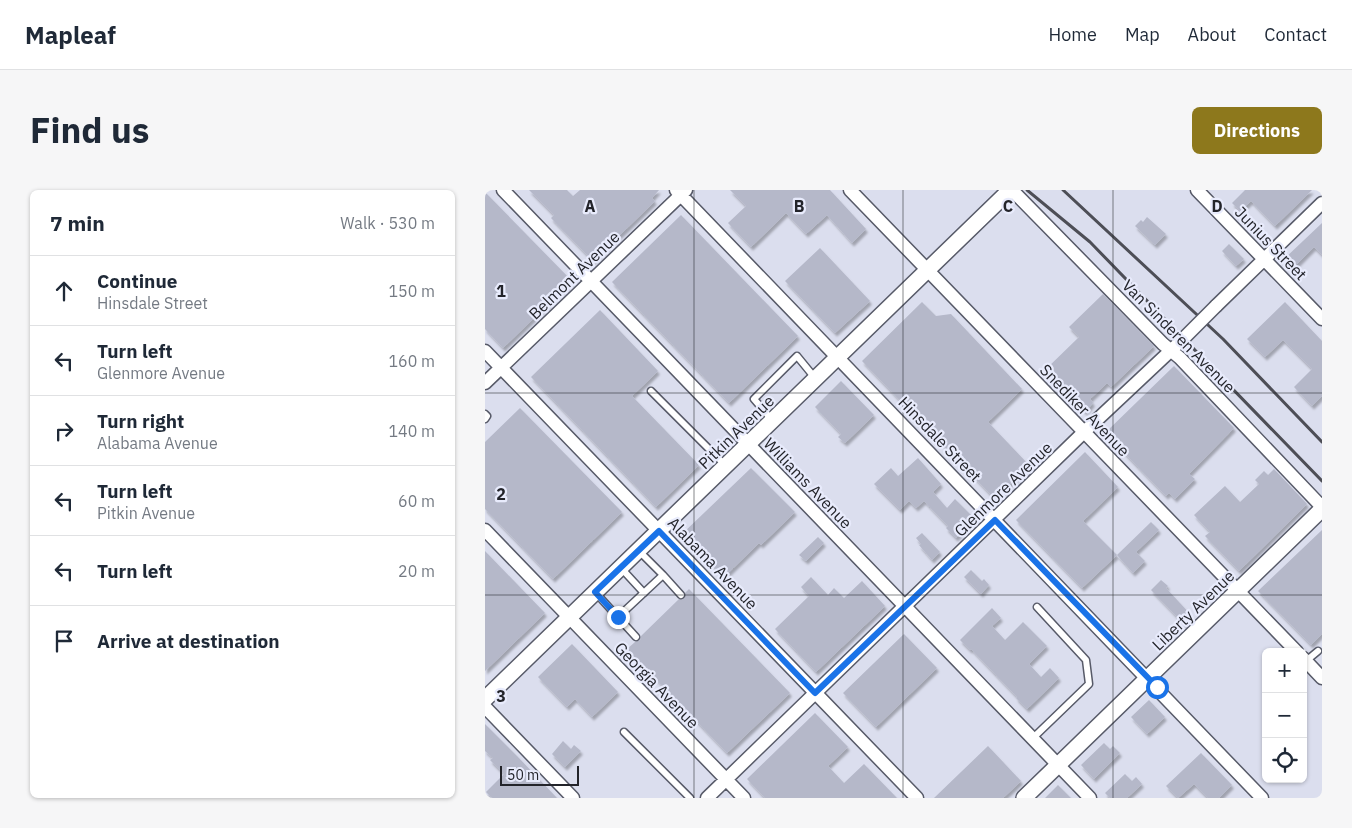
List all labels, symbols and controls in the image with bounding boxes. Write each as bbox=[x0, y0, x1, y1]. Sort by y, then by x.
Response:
text: Mapleaf bbox=[25, 19, 116, 51]
text: Home bbox=[1049, 23, 1097, 46]
text: Map bbox=[1125, 23, 1160, 46]
text: About bbox=[1188, 23, 1236, 46]
text: Contact bbox=[1264, 23, 1327, 46]
text: Find us bbox=[30, 107, 149, 153]
button: Directions bbox=[1192, 107, 1322, 154]
text: A bbox=[585, 196, 596, 216]
text: B bbox=[794, 196, 805, 216]
text: C bbox=[1003, 196, 1013, 216]
text: D bbox=[1211, 196, 1223, 216]
street label: Junius Street bbox=[1231, 202, 1311, 284]
text: 7 min bbox=[50, 209, 105, 237]
text: Walk · 530 m bbox=[340, 213, 435, 233]
street label: Belmont Avenue bbox=[524, 227, 624, 323]
text: Continue bbox=[97, 269, 177, 293]
street label: Van Sinderen Avenue bbox=[1118, 275, 1240, 397]
icon: ahead bbox=[50, 277, 78, 305]
text: 150 m bbox=[388, 281, 435, 301]
text: 1 bbox=[496, 281, 506, 301]
text: Hinsdale Street bbox=[97, 293, 208, 313]
text: Turn left bbox=[97, 339, 173, 363]
icon: left bbox=[50, 347, 78, 375]
text: 160 m bbox=[388, 351, 435, 371]
street label: Snediker Avenue bbox=[1036, 360, 1134, 460]
text: Glenmore Avenue bbox=[97, 363, 225, 383]
street label: Pitkin Avenue bbox=[694, 391, 778, 473]
street label: Hinsdale Street bbox=[894, 392, 986, 486]
text: Turn right bbox=[97, 409, 184, 433]
icon: right bbox=[50, 417, 78, 445]
text: 140 m bbox=[388, 421, 435, 441]
text: Alabama Avenue bbox=[97, 433, 218, 453]
street label: Williams Avenue bbox=[760, 433, 856, 533]
street label: Glenmore Avenue bbox=[950, 437, 1056, 541]
text: Turn left bbox=[97, 479, 173, 503]
text: 2 bbox=[496, 484, 506, 504]
icon: left bbox=[50, 487, 78, 515]
text: 60 m bbox=[398, 491, 435, 511]
text: Pitkin Avenue bbox=[97, 503, 195, 523]
street label: Alabama Avenue bbox=[664, 513, 762, 614]
icon: left bbox=[50, 557, 78, 585]
text: Turn left bbox=[97, 559, 173, 583]
text: 20 m bbox=[398, 561, 435, 581]
street label: Liberty Avenue bbox=[1148, 566, 1239, 654]
route end bbox=[607, 606, 630, 629]
icon: arrive bbox=[50, 627, 78, 655]
text: Arrive at destination bbox=[97, 629, 280, 653]
street label: Georgia Avenue bbox=[611, 638, 703, 733]
map controls bbox=[1262, 648, 1307, 783]
button: + bbox=[1262, 648, 1307, 693]
route start bbox=[1146, 676, 1169, 699]
text: 3 bbox=[496, 686, 506, 706]
button: − bbox=[1262, 693, 1307, 738]
button: locate bbox=[1262, 738, 1307, 783]
scale bar bbox=[500, 763, 579, 786]
text: 50 m bbox=[507, 766, 539, 784]

